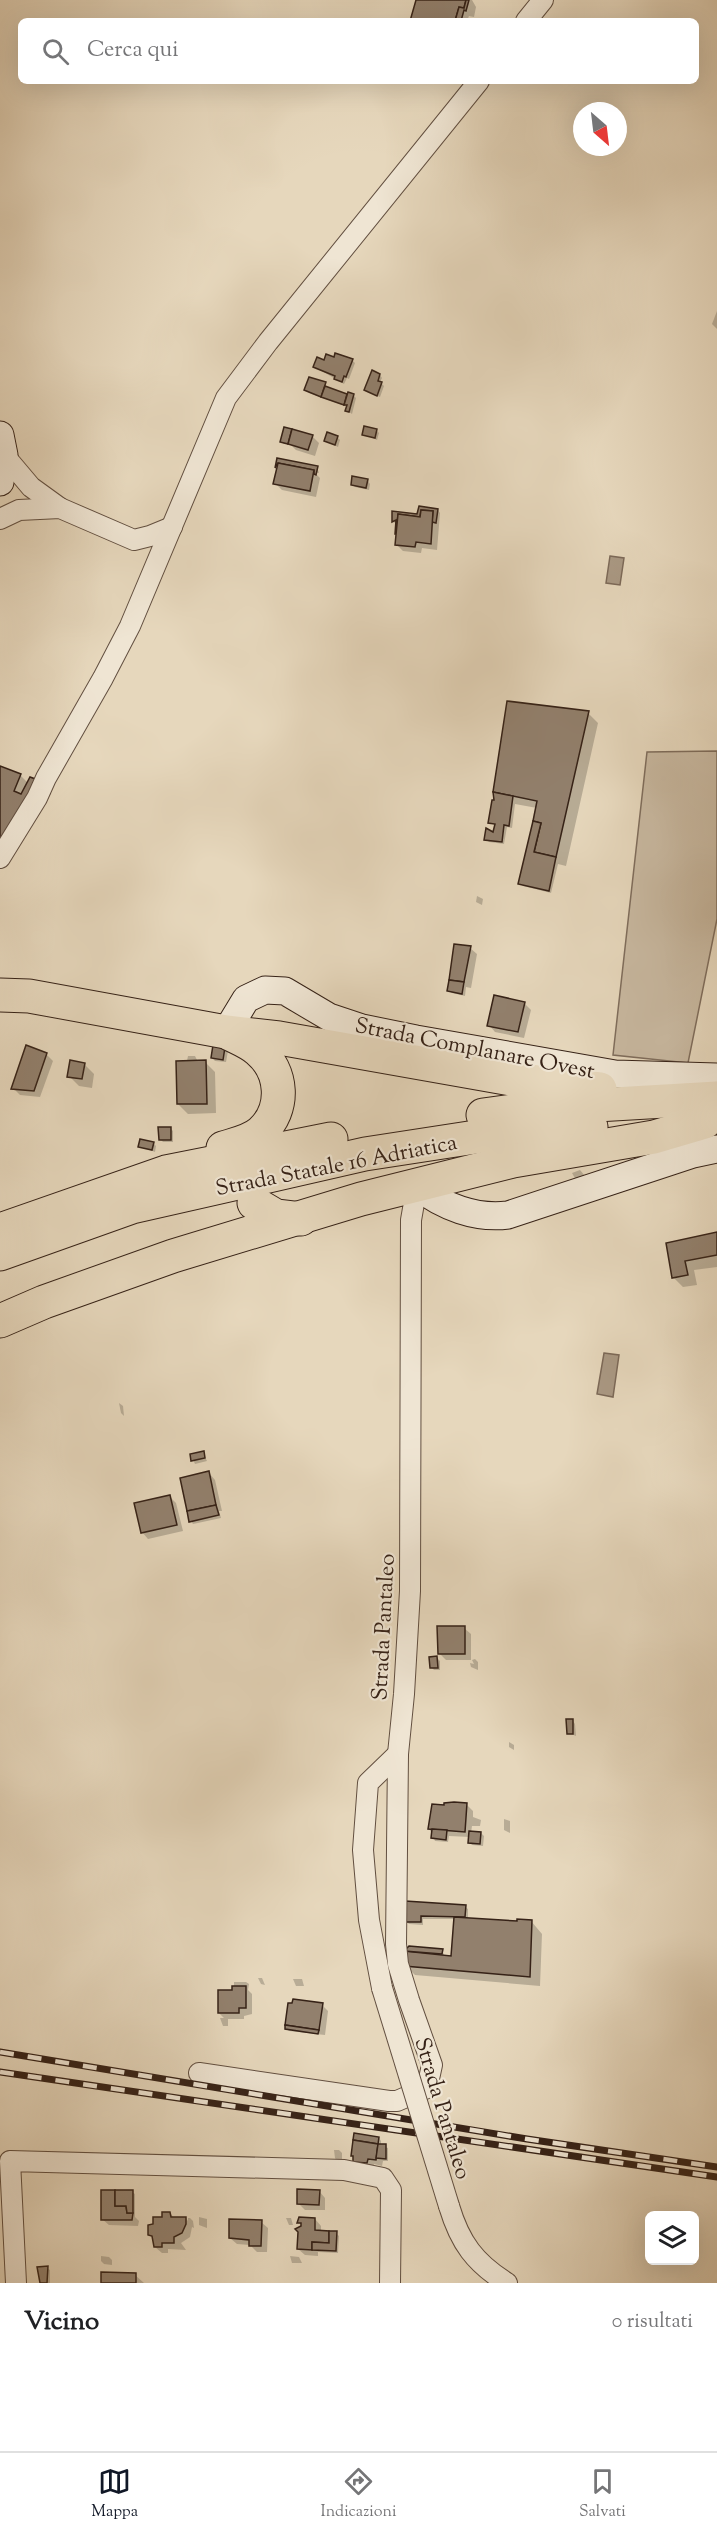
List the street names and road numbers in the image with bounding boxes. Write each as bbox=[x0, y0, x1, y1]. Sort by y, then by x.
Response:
street label: Strada Complanare Ovest bbox=[352, 1011, 597, 1089]
street label: Strada Statale 16 Adriatica bbox=[213, 1128, 460, 1206]
street label: Strada Pantaleo bbox=[365, 1553, 405, 1701]
street label: Strada Pantaleo bbox=[404, 2034, 478, 2184]

